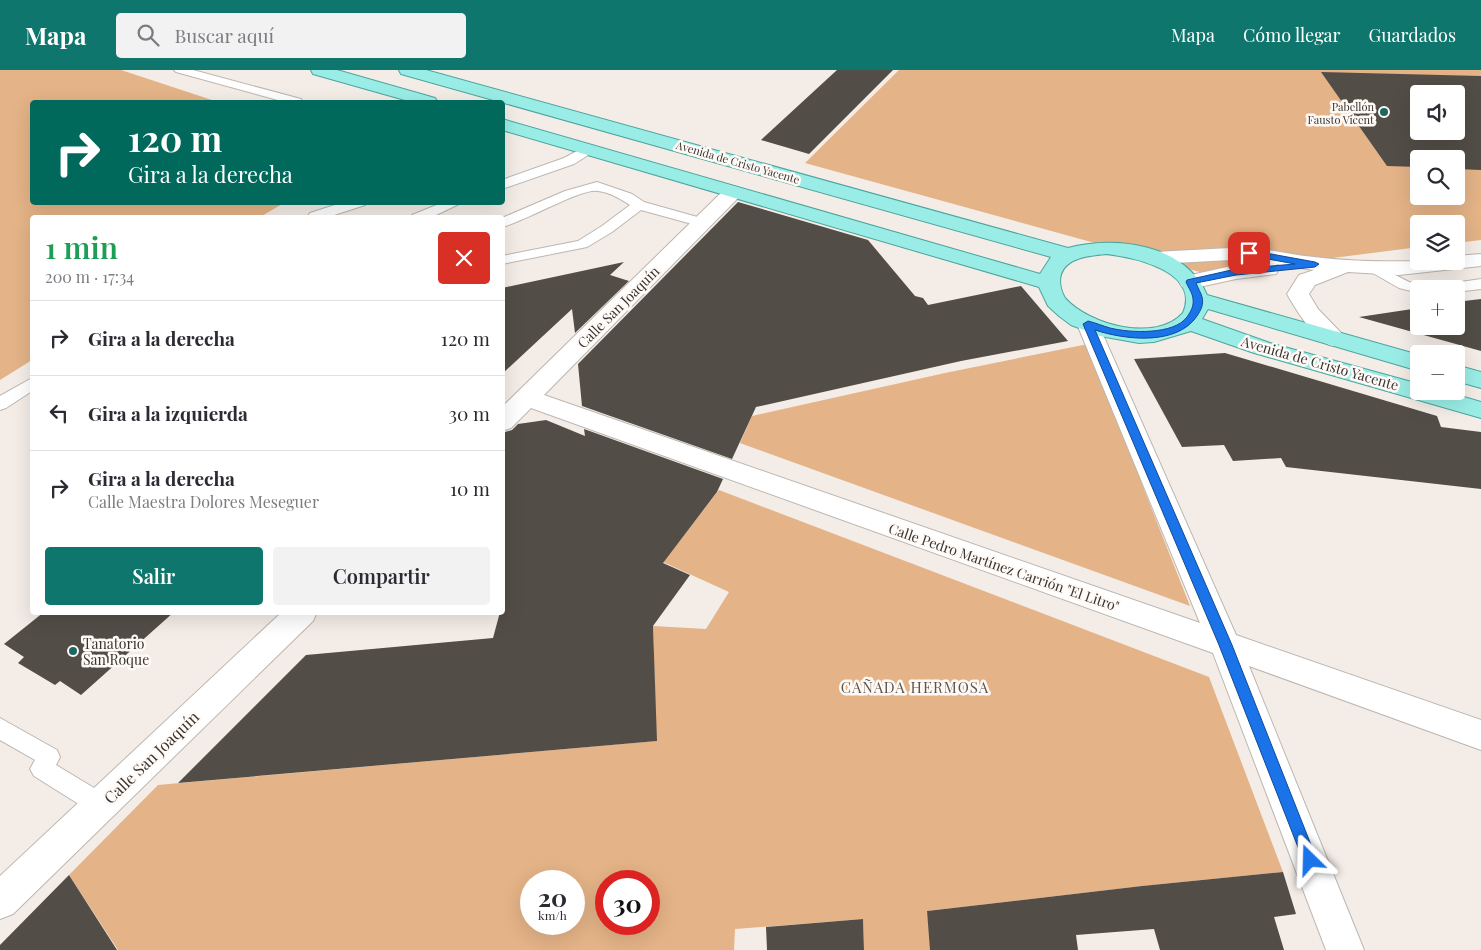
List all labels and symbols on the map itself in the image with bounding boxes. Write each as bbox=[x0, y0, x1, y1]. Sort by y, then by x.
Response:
place label: Pabellón Fausto Vicent bbox=[1308, 99, 1374, 127]
marker: Pabellón Fausto Vicent bbox=[1378, 106, 1390, 118]
street label: Avenida de Cristo Yacente bbox=[674, 137, 802, 187]
pin bbox=[1228, 232, 1270, 274]
street label: Calle San Joaquín bbox=[573, 261, 664, 352]
street label: Avenida de Cristo Yacente bbox=[1238, 331, 1401, 395]
street label: Calle Pedro Martínez Carrión "El Litro" bbox=[886, 518, 1122, 616]
place label: Tanatorio San Roque bbox=[83, 634, 149, 669]
marker: Tanatorio San Roque bbox=[67, 645, 79, 657]
district label: CAÑADA HERMOSA bbox=[841, 677, 989, 697]
street label: Calle San Joaquín bbox=[99, 706, 203, 808]
position arrow bbox=[1283, 833, 1335, 885]
speed limit sign: 30 bbox=[595, 870, 660, 935]

